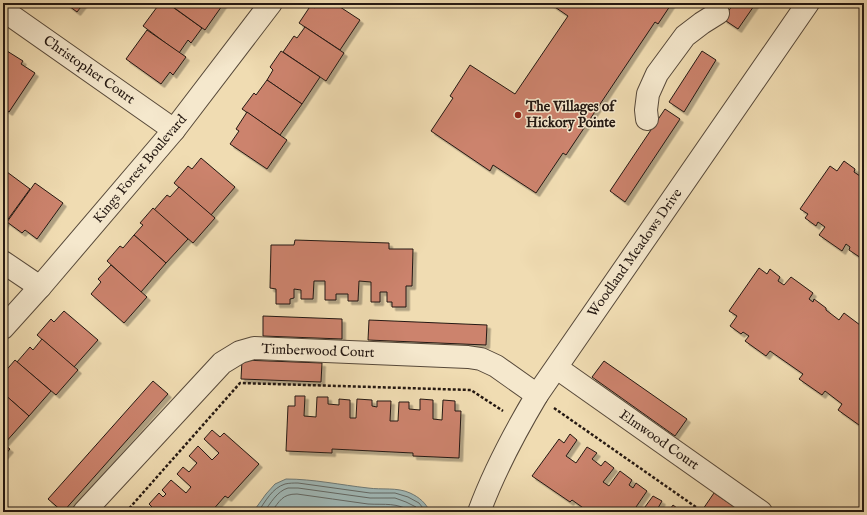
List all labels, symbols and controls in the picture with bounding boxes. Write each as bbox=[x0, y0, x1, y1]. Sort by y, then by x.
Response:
street label: Christopher Court bbox=[40, 32, 138, 108]
place label: The Villages of Hickory Pointe bbox=[525, 98, 617, 132]
marker: The Villages of Hickory Pointe bbox=[513, 110, 523, 120]
street label: Kings Forest Boulevard bbox=[89, 111, 191, 227]
street label: Woodland Meadows Drive bbox=[584, 185, 687, 321]
street label: Timberwood Court bbox=[261, 340, 375, 362]
street label: Elmwood Court bbox=[616, 406, 703, 474]

